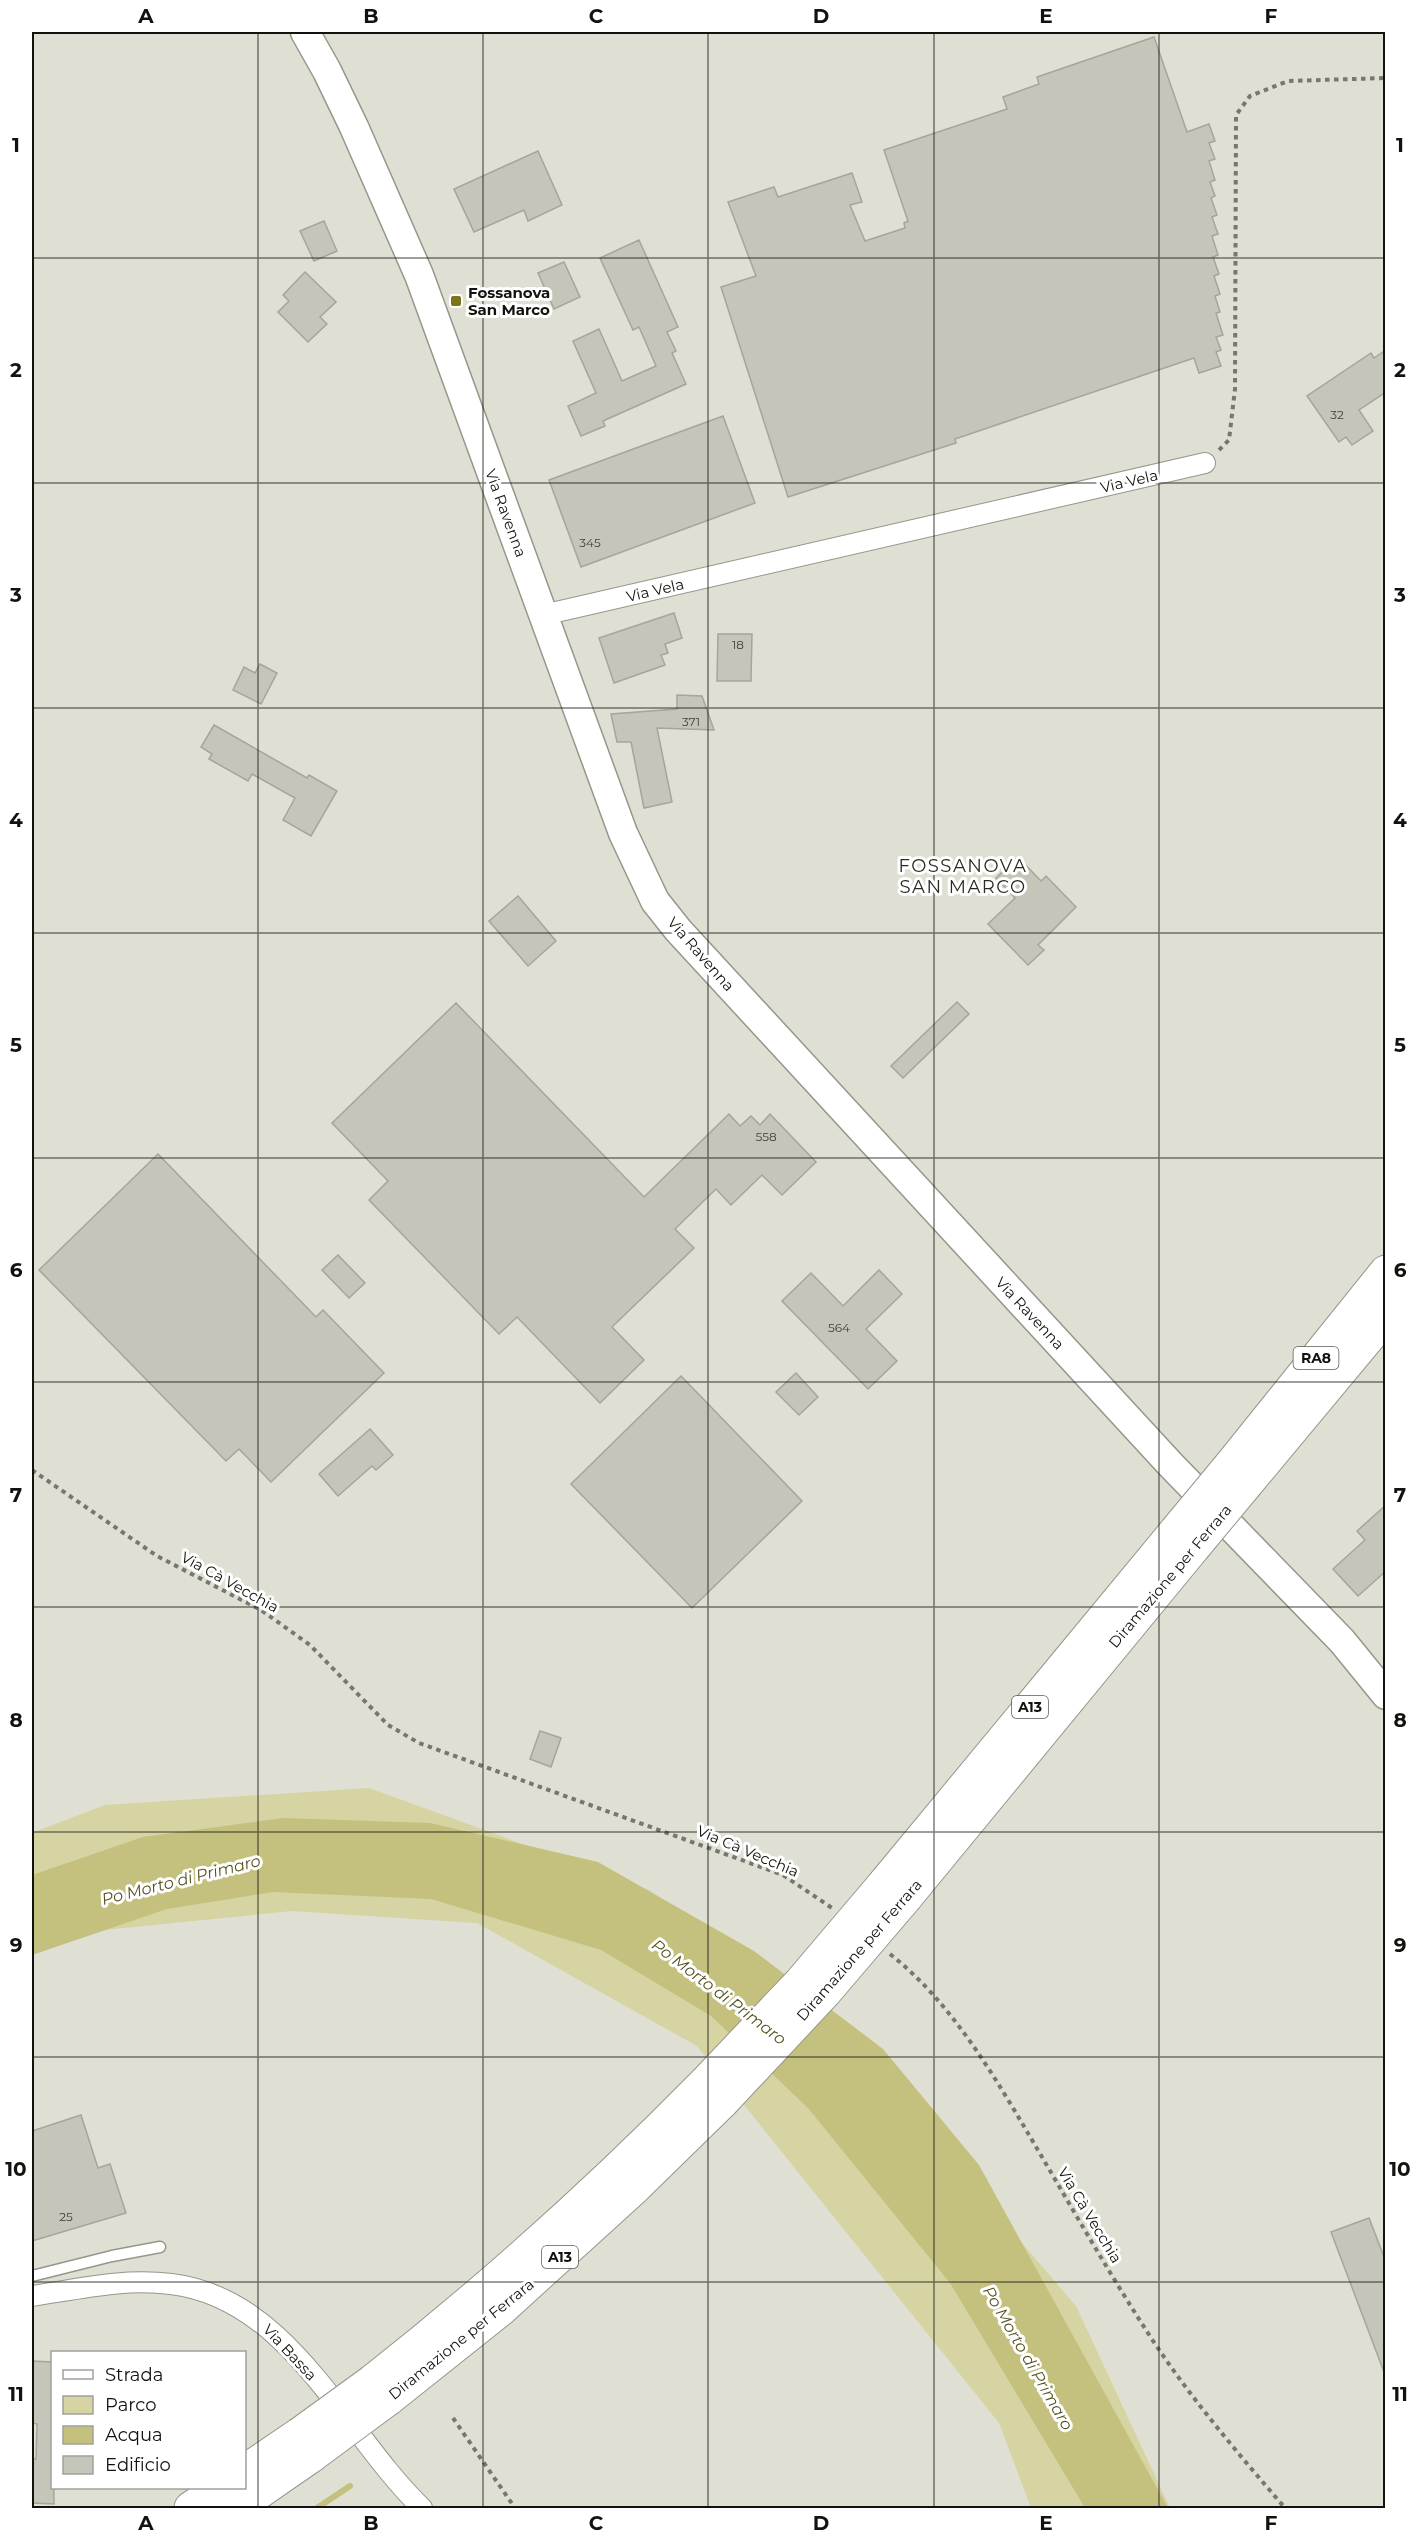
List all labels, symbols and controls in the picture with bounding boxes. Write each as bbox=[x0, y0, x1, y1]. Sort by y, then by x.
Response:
text: A bbox=[137, 4, 154, 28]
text: B bbox=[363, 4, 379, 28]
text: C bbox=[589, 4, 604, 28]
text: D bbox=[813, 4, 829, 28]
text: E bbox=[1039, 4, 1053, 28]
text: F bbox=[1265, 4, 1278, 28]
text: 1 bbox=[12, 133, 20, 157]
text: 1 bbox=[1396, 133, 1404, 157]
place label: Fossanova San Marco bbox=[468, 283, 550, 319]
marker: Fossanova San Marco bbox=[449, 294, 463, 308]
text: 2 bbox=[10, 358, 22, 382]
text: 2 bbox=[1394, 358, 1406, 382]
house number: 32 bbox=[1330, 407, 1344, 422]
street label: Via Vela bbox=[1098, 465, 1160, 497]
street label: Via Ravenna bbox=[481, 466, 531, 560]
house number: 345 bbox=[579, 535, 601, 550]
street label: Via Vela bbox=[624, 574, 686, 606]
text: 3 bbox=[9, 583, 22, 607]
text: 3 bbox=[1393, 583, 1406, 607]
house number: 18 bbox=[732, 637, 744, 652]
house number: 371 bbox=[682, 714, 700, 729]
text: 4 bbox=[9, 808, 23, 832]
text: 4 bbox=[1393, 808, 1407, 832]
district label: FOSSANOVA SAN MARCO bbox=[898, 855, 1028, 898]
street label: Via Ravenna bbox=[663, 913, 739, 995]
text: 5 bbox=[10, 1033, 22, 1057]
text: 5 bbox=[1394, 1033, 1406, 1057]
house number: 558 bbox=[755, 1129, 777, 1144]
text: 6 bbox=[10, 1258, 23, 1282]
text: 6 bbox=[1394, 1258, 1407, 1282]
street label: Via Ravenna bbox=[991, 1273, 1069, 1353]
house number: 564 bbox=[828, 1320, 850, 1335]
road number: RA8 bbox=[1294, 1347, 1338, 1369]
text: 7 bbox=[10, 1483, 22, 1507]
text: 7 bbox=[1394, 1483, 1406, 1507]
street label: Diramazione per Ferrara bbox=[1104, 1500, 1236, 1652]
street label: Via Cà Vecchia bbox=[178, 1547, 282, 1617]
road number: A13 bbox=[1012, 1696, 1048, 1718]
text: 8 bbox=[9, 1708, 23, 1732]
text: 8 bbox=[1393, 1708, 1407, 1732]
street label: Via Cà Vecchia bbox=[694, 1821, 802, 1881]
water label: Po Morto di Primaro bbox=[100, 1851, 262, 1909]
street label: Diramazione per Ferrara bbox=[792, 1875, 926, 2025]
text: 9 bbox=[10, 1933, 22, 1957]
text: 9 bbox=[1394, 1933, 1406, 1957]
water label: Po Morto di Primaro bbox=[648, 1935, 790, 2049]
text: 10 bbox=[5, 2157, 27, 2181]
text: 10 bbox=[1389, 2157, 1411, 2181]
street label: Via Cà Vecchia bbox=[1054, 2164, 1126, 2266]
house number: 25 bbox=[59, 2209, 73, 2224]
road number: A13 bbox=[542, 2246, 578, 2268]
street label: Diramazione per Ferrara bbox=[384, 2274, 538, 2404]
water label: Po Morto di Primaro bbox=[979, 2283, 1077, 2433]
street label: Via Bassa bbox=[259, 2320, 321, 2384]
legend bbox=[51, 2351, 246, 2489]
text: Strada bbox=[105, 2364, 163, 2386]
text: 11 bbox=[8, 2382, 24, 2406]
text: 11 bbox=[1392, 2382, 1408, 2406]
text: Parco bbox=[105, 2394, 157, 2416]
text: Acqua bbox=[105, 2424, 163, 2446]
text: Edificio bbox=[105, 2454, 171, 2476]
text: A bbox=[137, 2511, 154, 2535]
text: B bbox=[363, 2511, 379, 2535]
text: C bbox=[589, 2511, 604, 2535]
text: D bbox=[813, 2511, 829, 2535]
text: E bbox=[1039, 2511, 1053, 2535]
text: F bbox=[1265, 2511, 1278, 2535]

